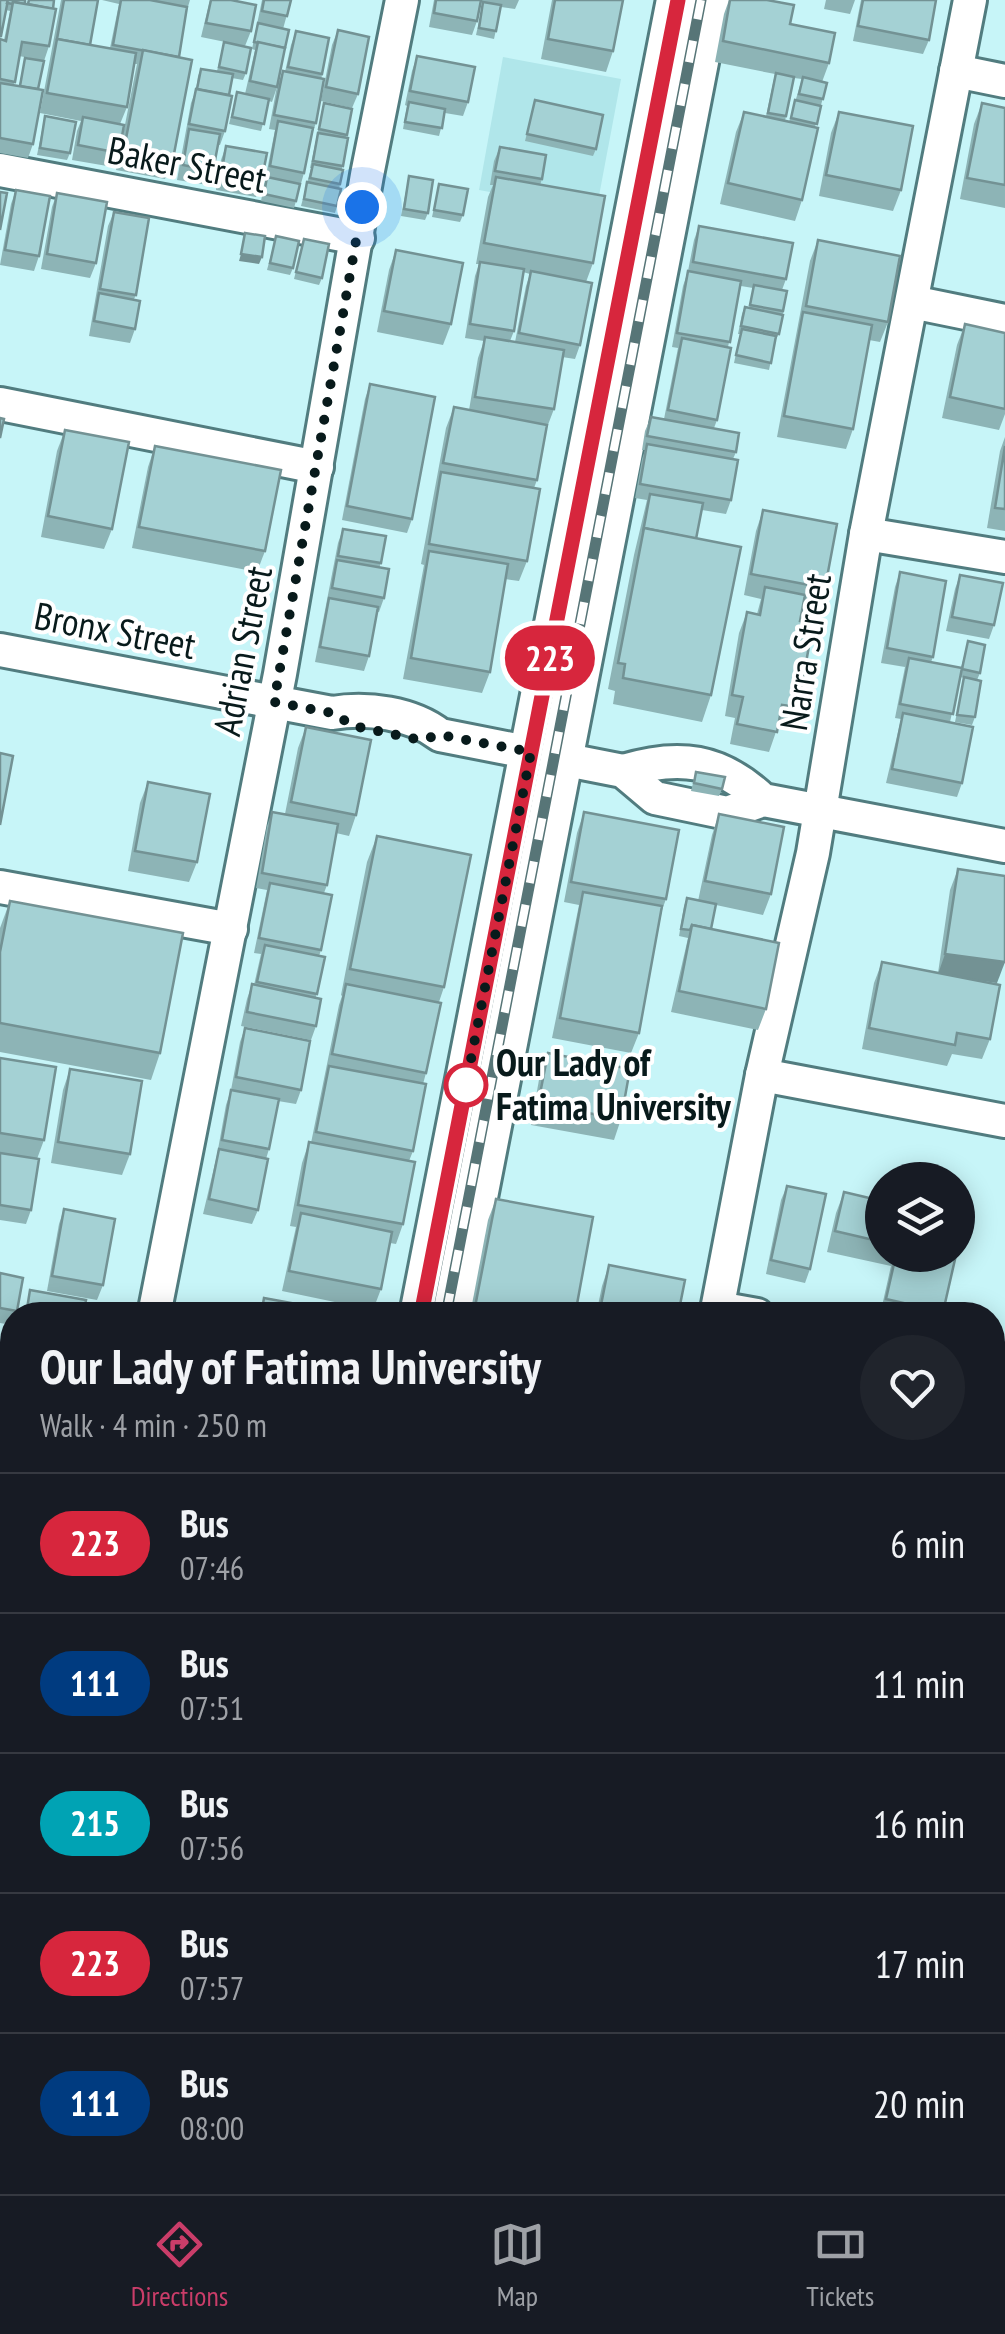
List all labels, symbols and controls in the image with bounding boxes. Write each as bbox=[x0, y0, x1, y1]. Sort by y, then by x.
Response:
street label: Baker Street bbox=[104, 124, 271, 203]
your location bbox=[337, 182, 387, 232]
street label: Adrian Street bbox=[201, 561, 282, 740]
street label: Narra Street bbox=[768, 569, 841, 734]
street label: Bronx Street bbox=[31, 590, 200, 669]
line badge: 223 bbox=[492, 626, 608, 690]
text: 223 bbox=[525, 635, 575, 681]
place label: Our Lady of Fatima University bbox=[496, 1037, 732, 1130]
marker: Our Lady of Fatima University bbox=[445, 1064, 487, 1106]
map controls bbox=[865, 1162, 975, 1272]
button: layers bbox=[865, 1162, 975, 1272]
text: Our Lady of Fatima University bbox=[40, 1335, 541, 1397]
button: heart bbox=[860, 1335, 965, 1440]
text: Walk · 4 min · 250 m bbox=[40, 1404, 267, 1446]
text: Bus bbox=[180, 1498, 229, 1547]
text: 6 min bbox=[890, 1519, 965, 1568]
text: 223 bbox=[70, 1520, 120, 1566]
text: 07:46 bbox=[180, 1547, 244, 1589]
text: Bus bbox=[180, 1638, 229, 1687]
text: 11 min bbox=[873, 1659, 965, 1708]
text: 111 bbox=[70, 1660, 120, 1706]
text: 07:51 bbox=[180, 1687, 244, 1729]
text: Bus bbox=[180, 1778, 229, 1827]
text: 16 min bbox=[873, 1799, 965, 1848]
text: 215 bbox=[70, 1800, 120, 1846]
text: 07:56 bbox=[180, 1827, 244, 1869]
text: Bus bbox=[180, 1918, 229, 1967]
text: 17 min bbox=[875, 1939, 965, 1988]
text: 223 bbox=[70, 1940, 120, 1986]
text: 07:57 bbox=[180, 1967, 244, 2009]
text: Bus bbox=[180, 2058, 229, 2107]
text: 20 min bbox=[873, 2079, 965, 2128]
text: 111 bbox=[70, 2080, 120, 2126]
text: 08:00 bbox=[180, 2107, 244, 2149]
tab: Directions bbox=[131, 2217, 228, 2314]
tab: Map bbox=[490, 2217, 545, 2314]
tab: Tickets bbox=[806, 2217, 874, 2314]

